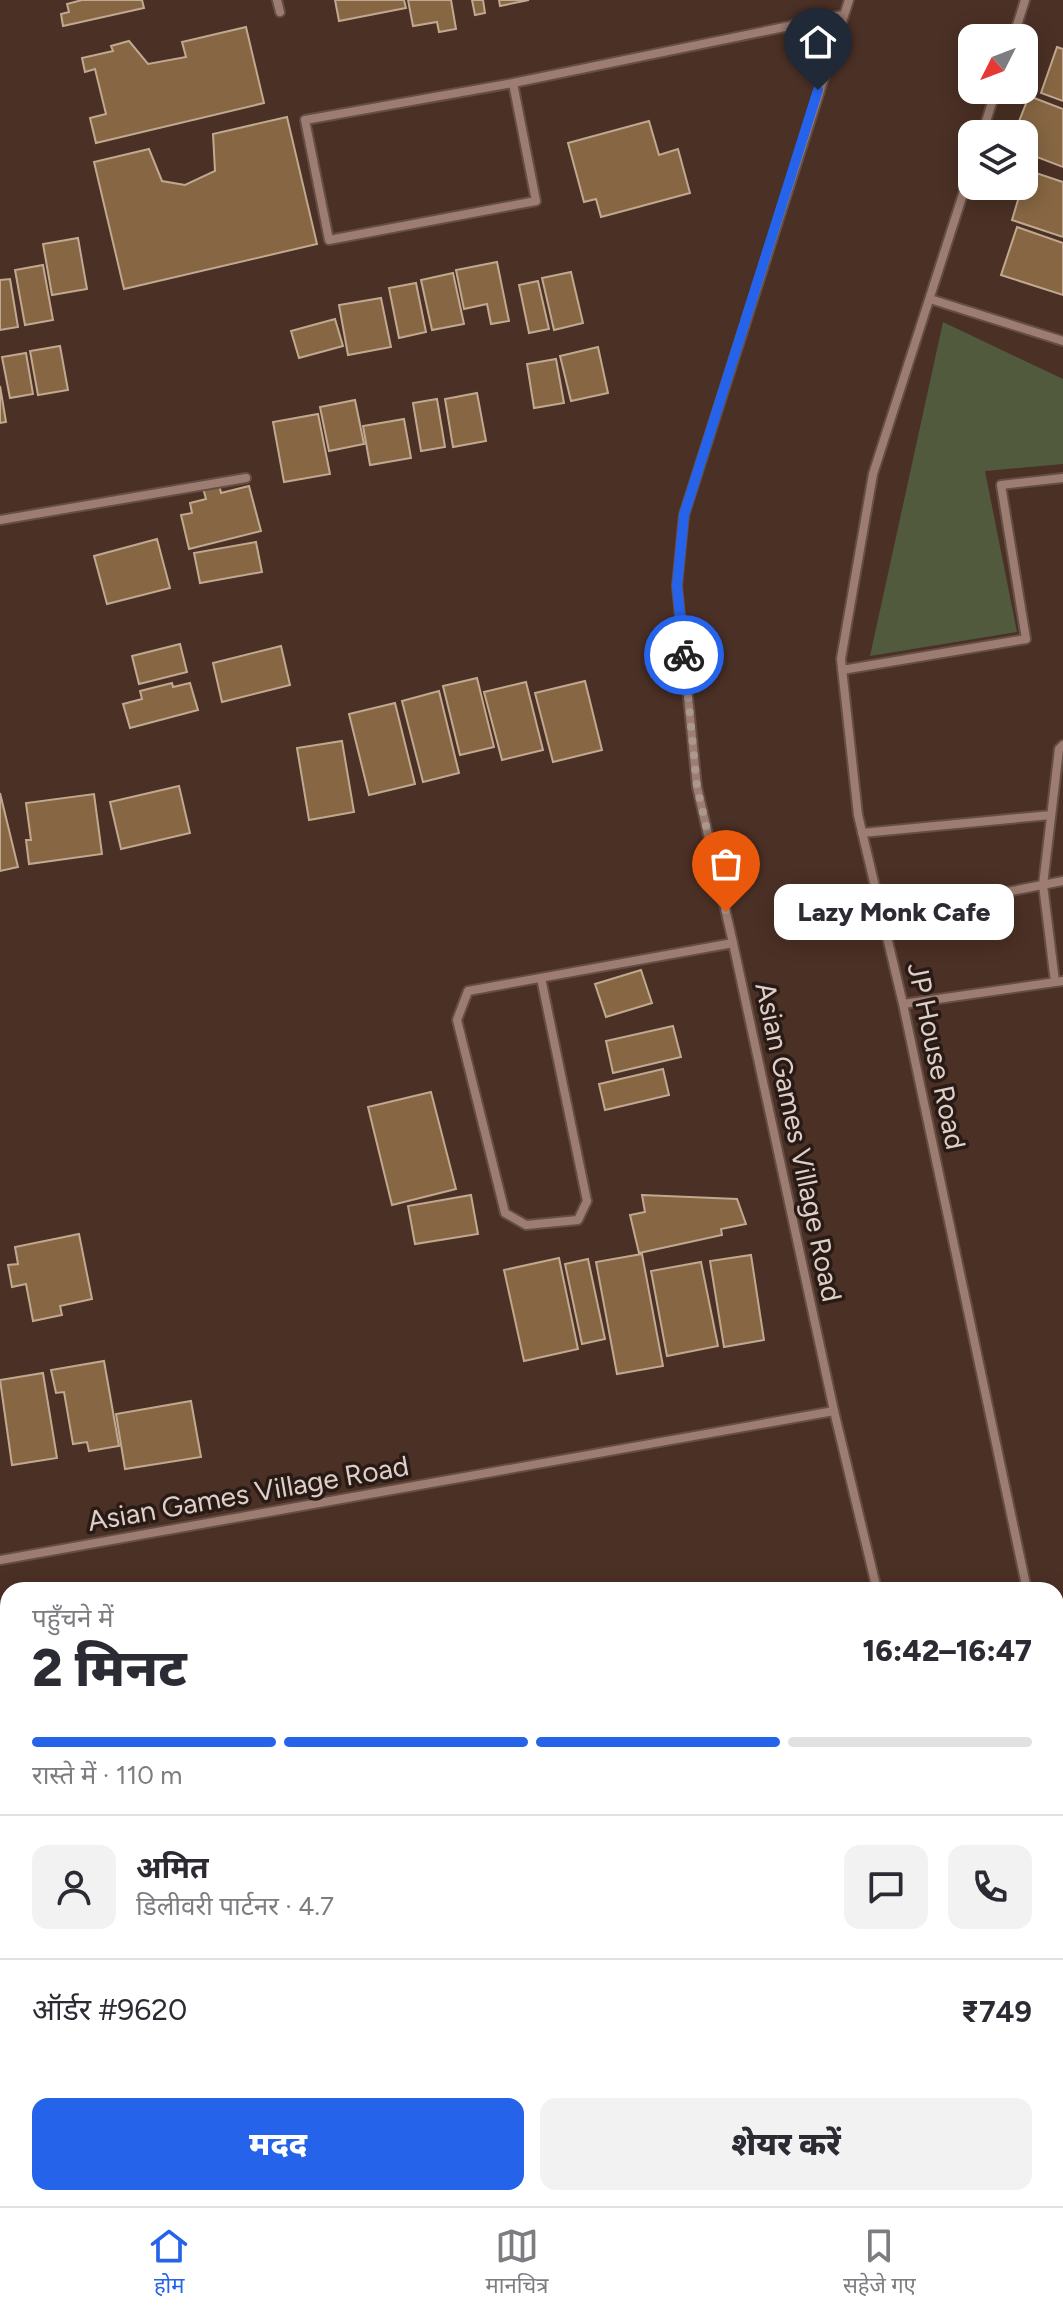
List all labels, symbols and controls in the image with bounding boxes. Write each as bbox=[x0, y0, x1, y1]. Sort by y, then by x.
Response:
pin bbox=[784, 8, 852, 90]
icon: home bbox=[796, 20, 840, 64]
north arrow bbox=[958, 24, 1038, 104]
map controls bbox=[958, 24, 1038, 200]
button: layers bbox=[958, 120, 1038, 200]
courier bbox=[644, 615, 724, 695]
icon: bike bbox=[662, 633, 706, 677]
pin bbox=[692, 830, 760, 912]
icon: bag bbox=[704, 842, 748, 886]
callout: Lazy Monk Cafe bbox=[774, 884, 1014, 940]
text: Lazy Monk Cafe bbox=[798, 896, 990, 928]
street label: JP House Road bbox=[901, 959, 973, 1153]
street label: Asian Games Village Road bbox=[749, 979, 849, 1305]
street label: Asian Games Village Road bbox=[85, 1448, 411, 1538]
text: पहुँचने में bbox=[32, 1602, 113, 1634]
text: 16:42–16:47 bbox=[862, 1632, 1032, 1669]
text: 2 मिनट bbox=[32, 1637, 187, 1699]
text: रास्ते में · 110 m bbox=[32, 1759, 182, 1791]
button: person bbox=[32, 1845, 116, 1929]
button: chat bbox=[844, 1845, 928, 1929]
button: phone bbox=[948, 1845, 1032, 1929]
text: अमित bbox=[136, 1849, 209, 1886]
text: डिलीवरी पार्टनर · 4.7 bbox=[136, 1890, 334, 1922]
text: ऑर्डर #9620 bbox=[32, 1991, 187, 2028]
text: ₹749 bbox=[961, 1993, 1032, 2030]
button: मदद bbox=[32, 2098, 524, 2190]
button: शेयर करें bbox=[540, 2098, 1032, 2190]
tab: होम bbox=[147, 2224, 191, 2302]
tab: मानचित्र bbox=[486, 2224, 549, 2302]
tab: सहेजे गए bbox=[843, 2224, 916, 2302]

